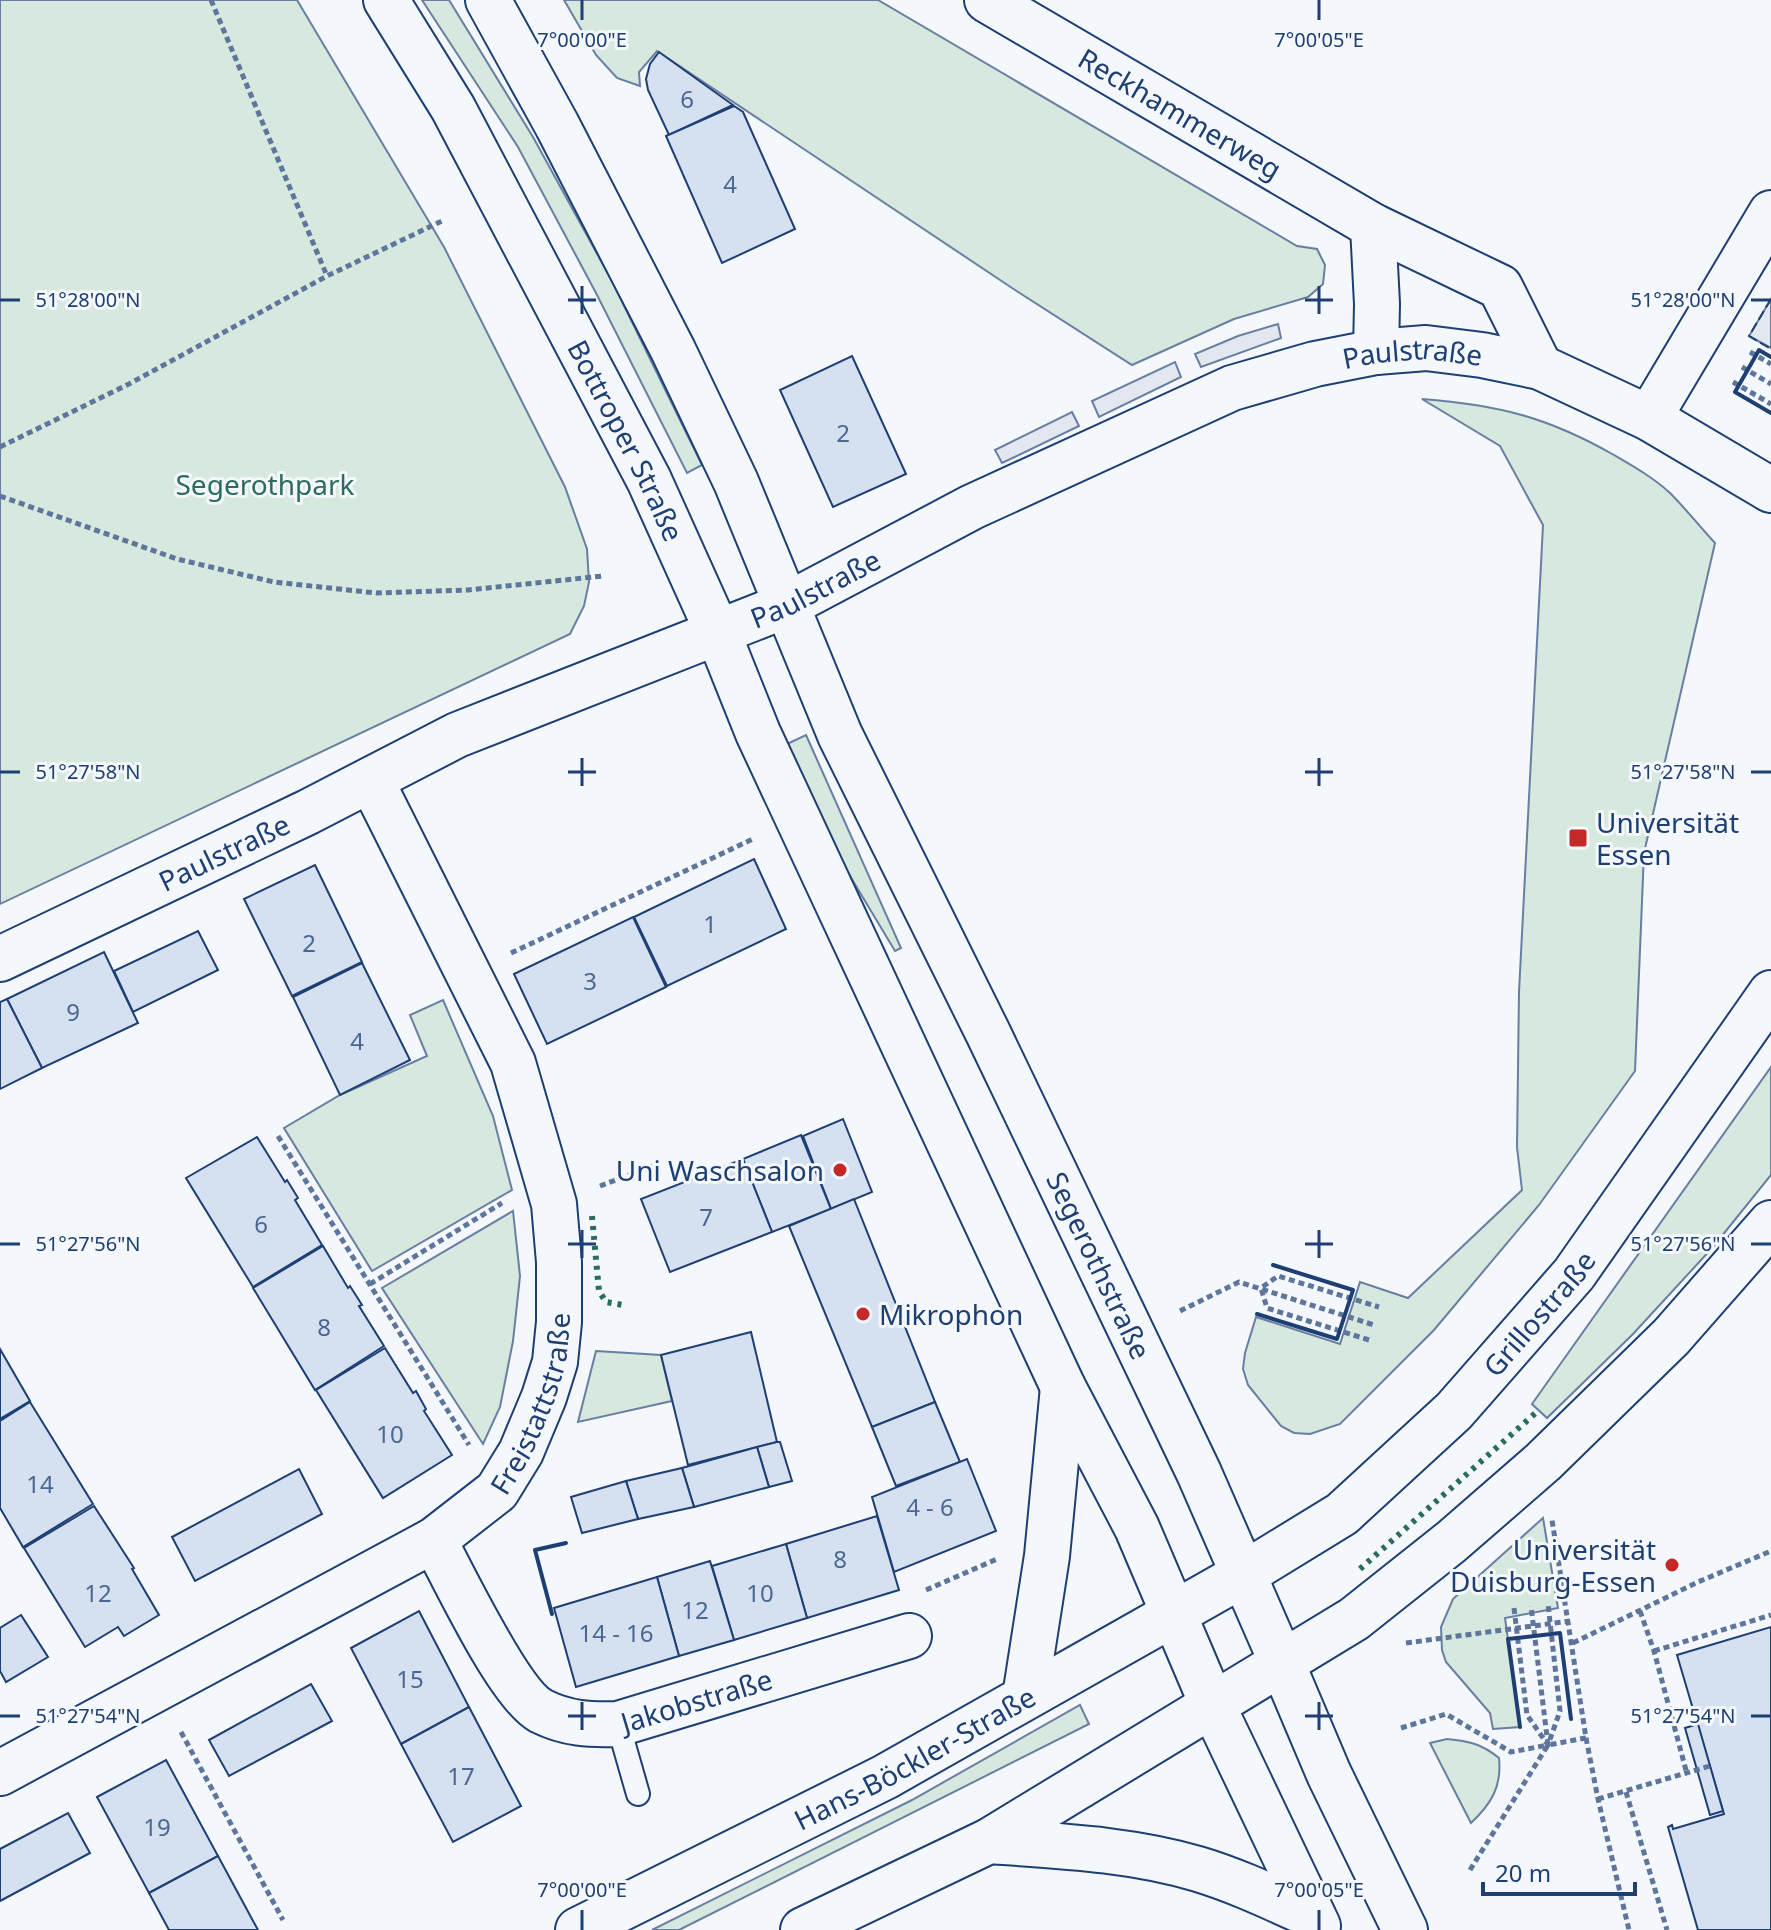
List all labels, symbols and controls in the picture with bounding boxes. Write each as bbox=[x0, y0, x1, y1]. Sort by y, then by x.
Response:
text: 7°00'00"E bbox=[537, 26, 627, 53]
text: 7°00'05"E bbox=[1274, 26, 1364, 53]
street label: Reckhammerweg bbox=[1072, 39, 1289, 188]
house number: 6 bbox=[680, 82, 694, 115]
house number: 4 bbox=[723, 167, 737, 200]
text: 51°28'00"N bbox=[35, 286, 141, 313]
text: 51°28'00"N bbox=[1630, 286, 1736, 313]
street label: Paulstraße bbox=[1339, 329, 1485, 377]
street label: Bottroper Straße bbox=[559, 333, 693, 547]
house number: 2 bbox=[836, 416, 850, 449]
park label: Segerothpark bbox=[176, 465, 355, 503]
street label: Paulstraße bbox=[745, 540, 887, 637]
text: 51°27'58"N bbox=[35, 758, 141, 785]
text: 51°27'58"N bbox=[1630, 758, 1736, 785]
place label: Universität Essen bbox=[1596, 803, 1739, 873]
street label: Paulstraße bbox=[152, 805, 296, 900]
marker: Universität Essen bbox=[1567, 827, 1589, 849]
house number: 1 bbox=[703, 907, 717, 940]
house number: 2 bbox=[302, 926, 316, 959]
house number: 3 bbox=[583, 964, 597, 997]
house number: 9 bbox=[66, 995, 80, 1028]
house number: 4 bbox=[350, 1024, 364, 1057]
place label: Uni Waschsalon bbox=[616, 1151, 824, 1189]
marker: Uni Waschsalon bbox=[831, 1161, 849, 1179]
street label: Segerothstraße bbox=[1038, 1165, 1160, 1365]
house number: 7 bbox=[699, 1200, 713, 1233]
house number: 6 bbox=[254, 1207, 268, 1240]
text: 51°27'56"N bbox=[35, 1230, 141, 1257]
text: 51°27'56"N bbox=[1630, 1230, 1736, 1257]
street label: Grillostraße bbox=[1474, 1243, 1604, 1384]
place label: Mikrophon bbox=[879, 1295, 1023, 1333]
marker: Mikrophon bbox=[854, 1305, 872, 1323]
house number: 8 bbox=[317, 1310, 331, 1343]
street label: Freistattstraße bbox=[481, 1313, 578, 1501]
house number: 10 bbox=[376, 1417, 404, 1450]
house number: 14 bbox=[26, 1467, 54, 1500]
house number: 4 - 6 bbox=[906, 1490, 954, 1523]
place label: Universität Duisburg-Essen bbox=[1450, 1530, 1656, 1600]
house number: 8 bbox=[833, 1542, 847, 1575]
marker: Universität Duisburg-Essen bbox=[1663, 1556, 1681, 1574]
house number: 12 bbox=[84, 1576, 112, 1609]
house number: 10 bbox=[746, 1576, 774, 1609]
house number: 12 bbox=[681, 1593, 709, 1626]
house number: 14 - 16 bbox=[578, 1616, 654, 1649]
street label: Jakobstraße bbox=[613, 1660, 777, 1742]
house number: 15 bbox=[396, 1662, 424, 1695]
street label: Hans-Böckler-Straße bbox=[787, 1677, 1042, 1838]
text: 51°27'54"N bbox=[35, 1702, 141, 1729]
text: 51°27'54"N bbox=[1630, 1702, 1736, 1729]
house number: 17 bbox=[447, 1759, 475, 1792]
house number: 19 bbox=[143, 1810, 171, 1843]
scale bar bbox=[1483, 1846, 1635, 1896]
text: 20 m bbox=[1495, 1856, 1551, 1889]
text: 7°00'00"E bbox=[537, 1876, 627, 1903]
text: 7°00'05"E bbox=[1274, 1876, 1364, 1903]

